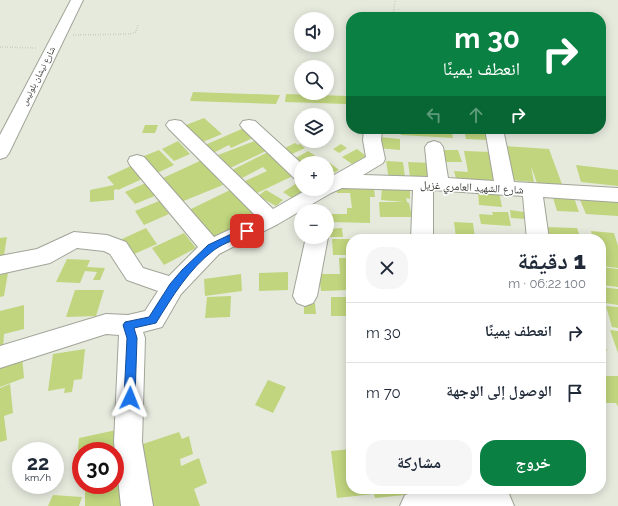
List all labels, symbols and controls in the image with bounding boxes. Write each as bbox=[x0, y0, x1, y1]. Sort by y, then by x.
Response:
map controls bbox=[294, 12, 334, 244]
button: sound bbox=[294, 12, 334, 52]
text: 30 m bbox=[454, 22, 520, 55]
icon: right bbox=[534, 28, 586, 80]
street label: شارع نيشان بلونيس bbox=[19, 45, 58, 108]
text: انعطف يمينًا bbox=[443, 58, 520, 79]
button: search bbox=[294, 60, 334, 100]
icon: left bbox=[423, 104, 445, 126]
icon: ahead bbox=[465, 104, 487, 126]
icon: right bbox=[507, 104, 529, 126]
button: layers bbox=[294, 108, 334, 148]
button: + bbox=[294, 156, 334, 196]
street label: شارع الشهيد العامري غزيل bbox=[420, 178, 524, 198]
button: − bbox=[294, 204, 334, 244]
pin bbox=[230, 214, 264, 248]
icon: arrive bbox=[236, 220, 258, 242]
text: 1 دقيقة bbox=[518, 246, 586, 275]
button: close bbox=[366, 247, 408, 289]
text: 100 m · 06:22 bbox=[508, 276, 586, 291]
text: انعطف يمينًا bbox=[485, 322, 552, 340]
icon: right bbox=[564, 322, 586, 344]
text: 30 m bbox=[366, 324, 401, 342]
position arrow bbox=[109, 377, 151, 419]
text: الوصول إلى الوجهة bbox=[446, 382, 552, 400]
icon: arrive bbox=[564, 382, 586, 404]
text: 70 m bbox=[366, 384, 401, 402]
button: مشاركة bbox=[366, 440, 472, 486]
button: خروج bbox=[480, 440, 586, 486]
speed limit sign: 30 bbox=[72, 442, 124, 494]
text: 22 bbox=[27, 451, 49, 475]
text: km/h bbox=[25, 472, 51, 483]

